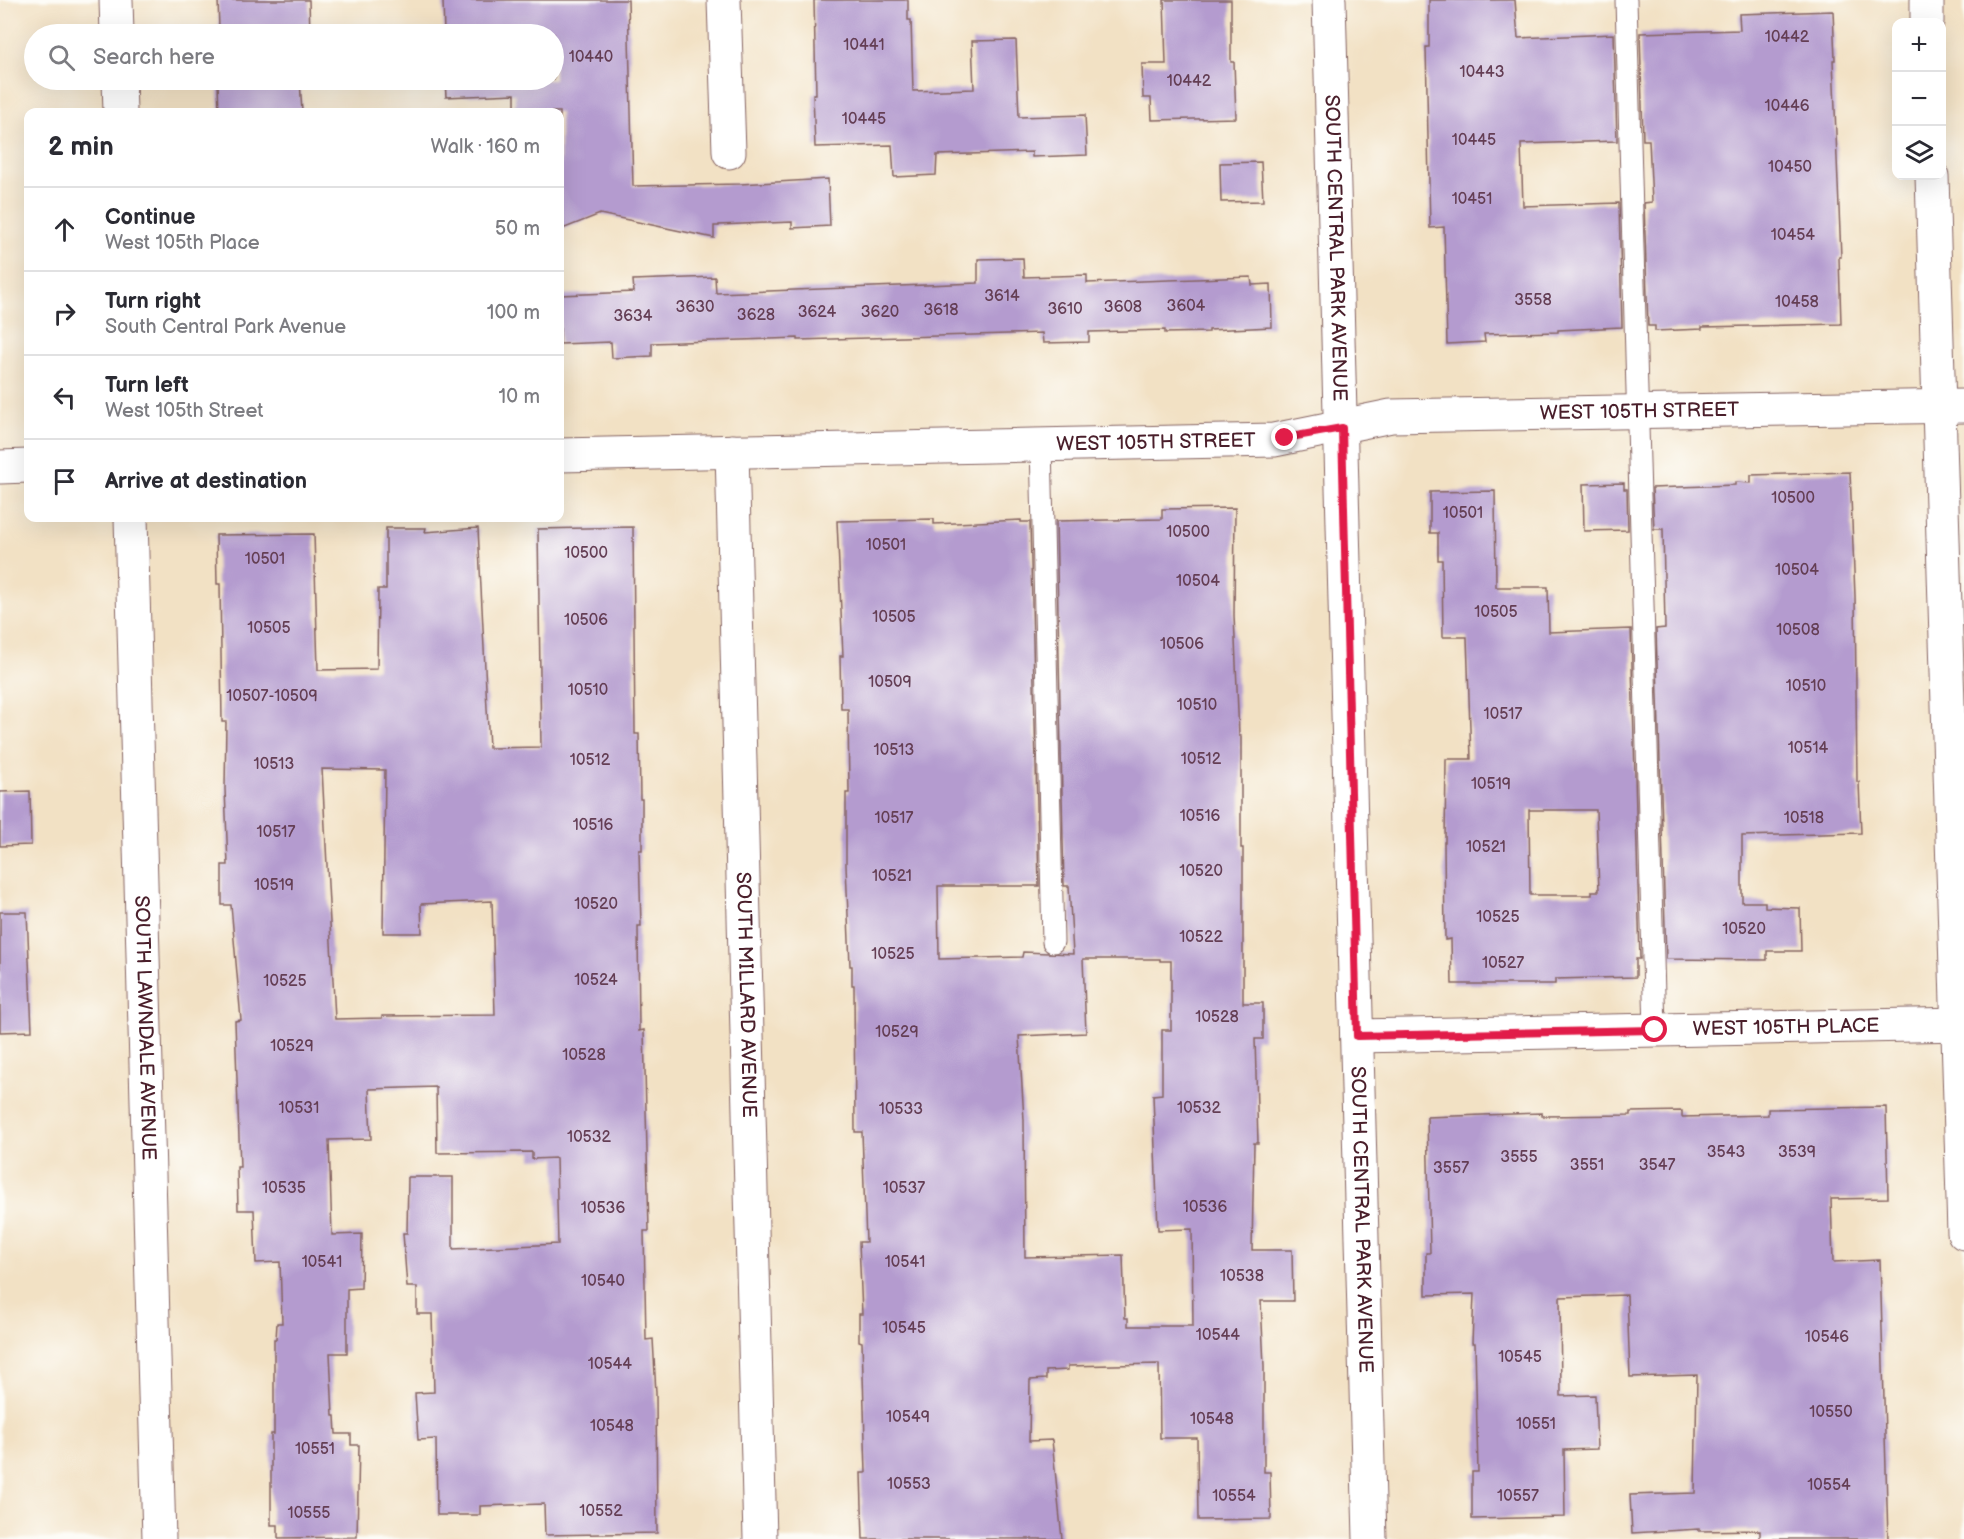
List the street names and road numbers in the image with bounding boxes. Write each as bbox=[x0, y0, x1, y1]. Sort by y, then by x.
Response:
street label: SOUTH CENTRAL PARK AVENUE bbox=[1320, 94, 1352, 402]
street label: WEST 105TH STREET bbox=[1539, 398, 1739, 425]
street label: WEST 105TH STREET bbox=[1056, 428, 1256, 457]
street label: SOUTH MILLARD AVENUE bbox=[731, 872, 761, 1118]
street label: SOUTH LAWNDALE AVENUE bbox=[129, 895, 161, 1161]
street label: WEST 105TH PLACE bbox=[1692, 1014, 1880, 1041]
street label: SOUTH CENTRAL PARK AVENUE bbox=[1345, 1066, 1378, 1373]

